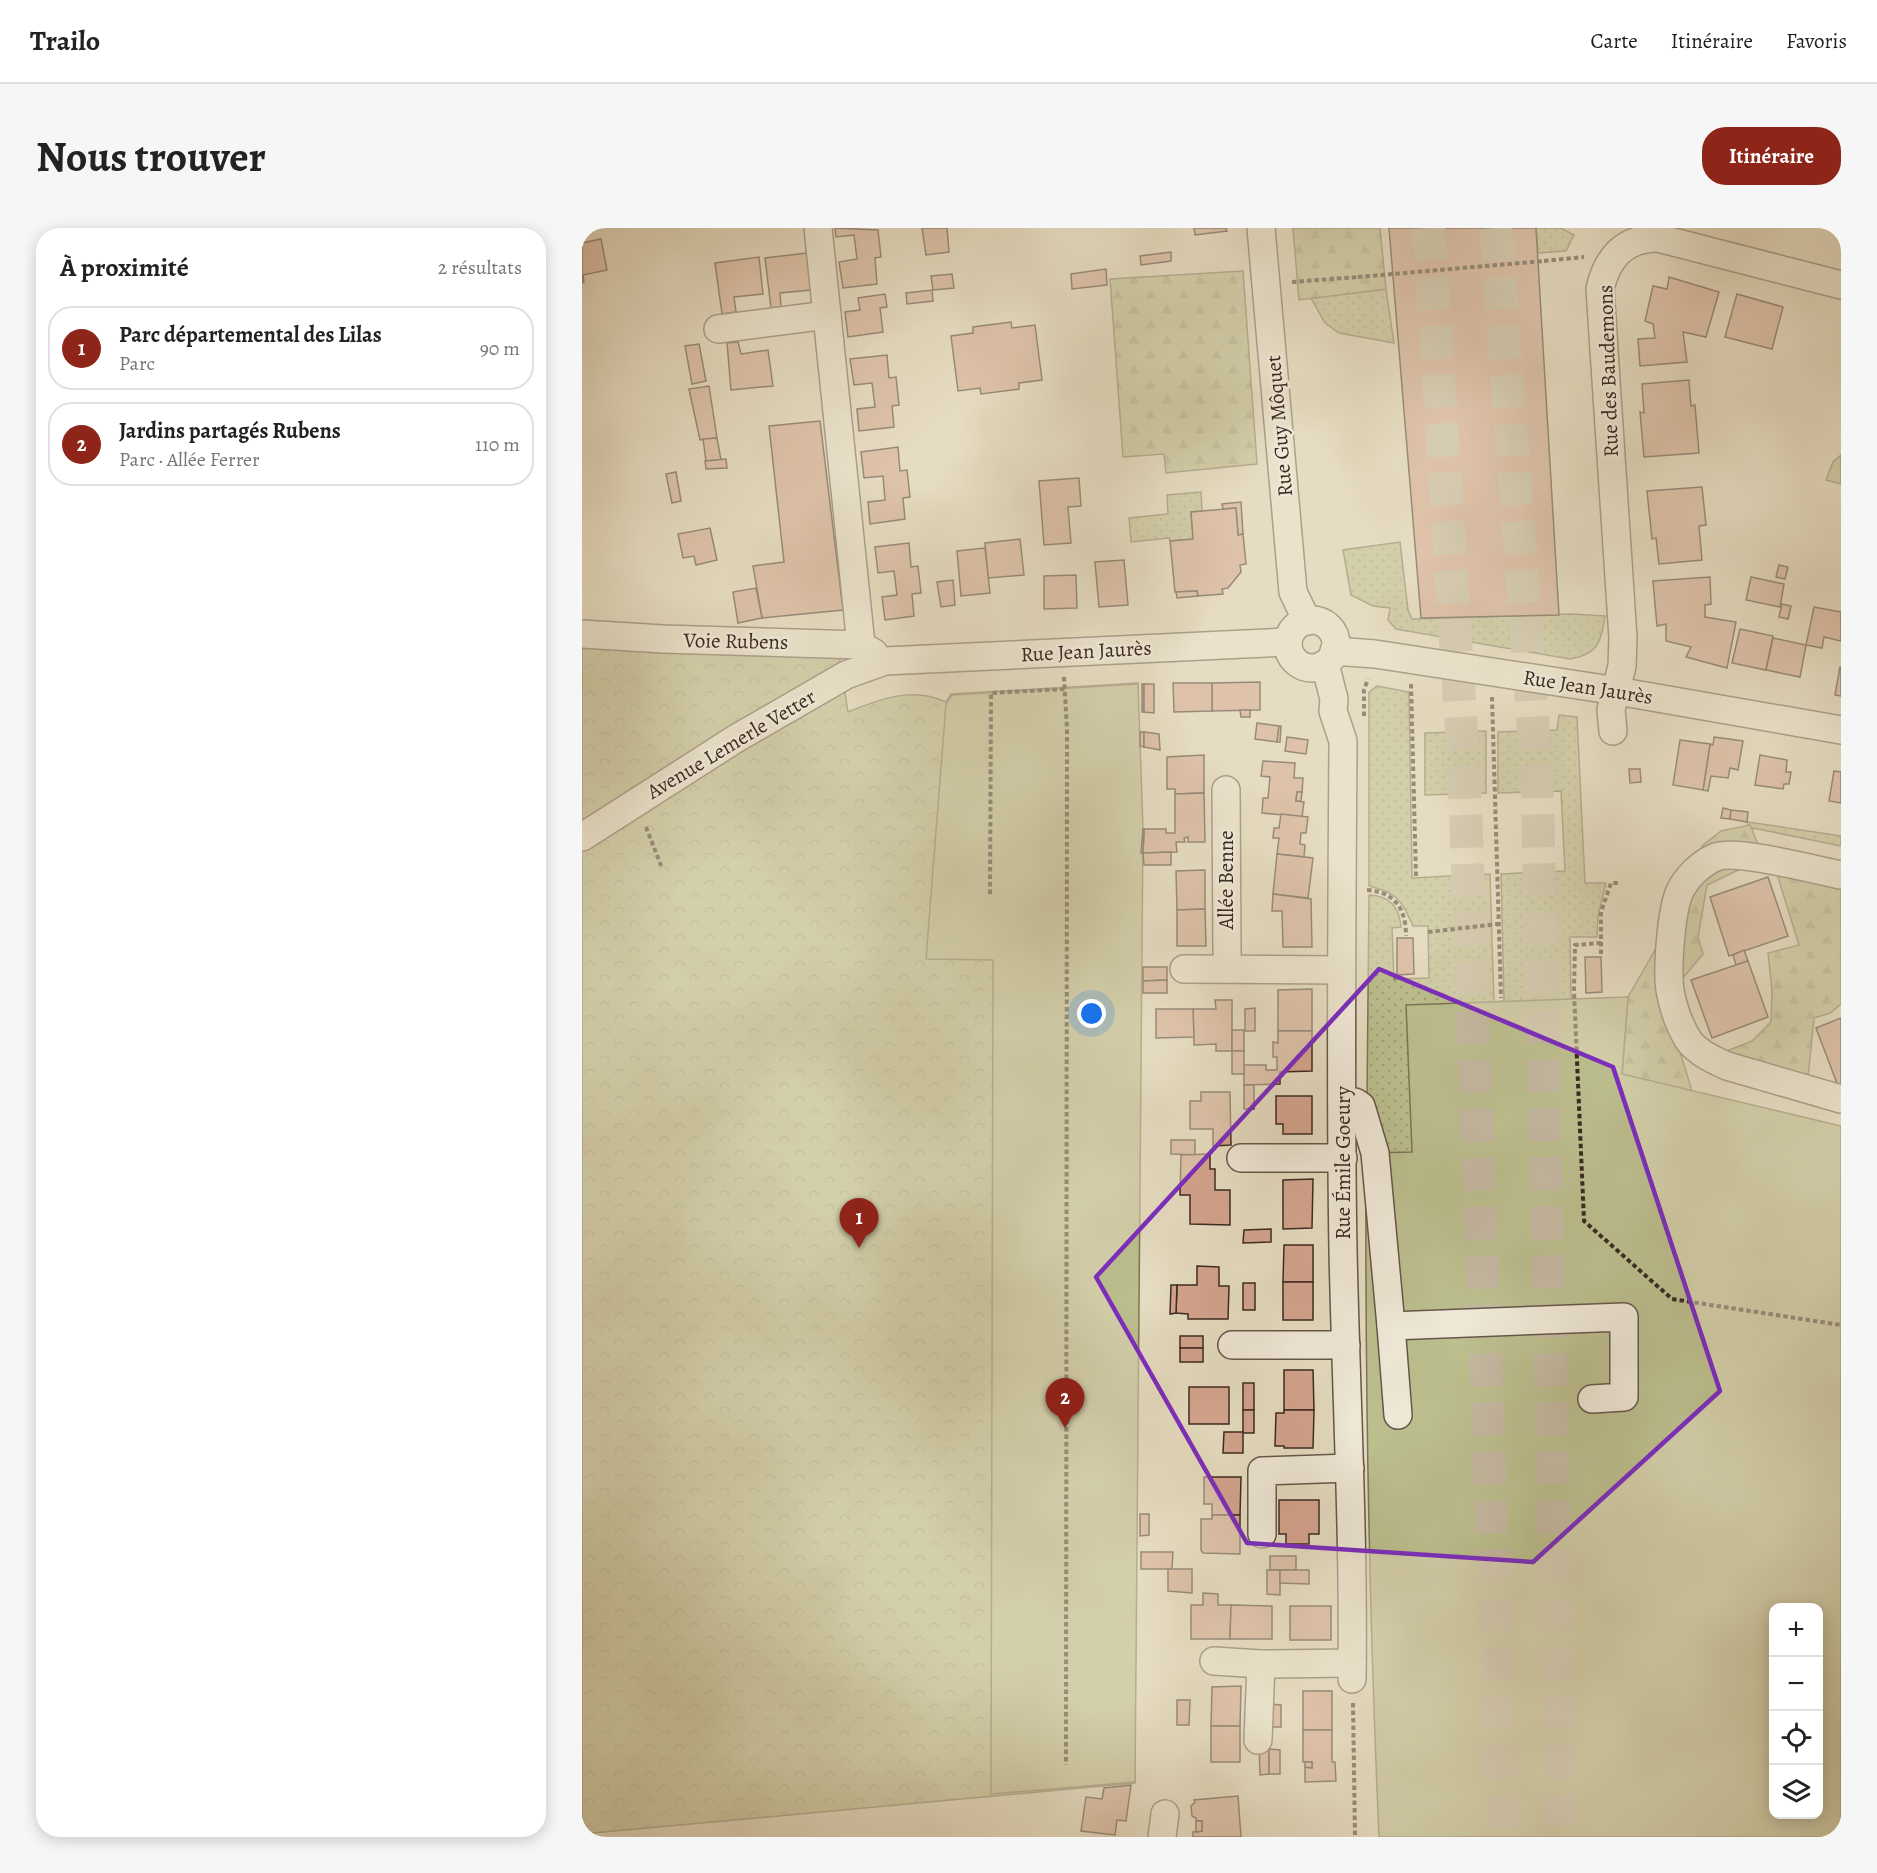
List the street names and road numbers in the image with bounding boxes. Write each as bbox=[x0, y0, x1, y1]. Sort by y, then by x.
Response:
street label: Rue des Baudemons bbox=[1591, 284, 1625, 458]
street label: Rue Guy Môquet bbox=[1259, 354, 1299, 498]
street label: Voie Rubens bbox=[682, 626, 789, 656]
street label: Rue Jean Jaurès bbox=[1020, 634, 1152, 668]
street label: Rue Jean Jaurès bbox=[1521, 663, 1655, 711]
street label: Avenue Lemerle Vetter bbox=[641, 682, 821, 806]
street label: Allée Benne bbox=[1212, 830, 1240, 931]
street label: Rue Émile Goeury bbox=[1329, 1086, 1357, 1240]

